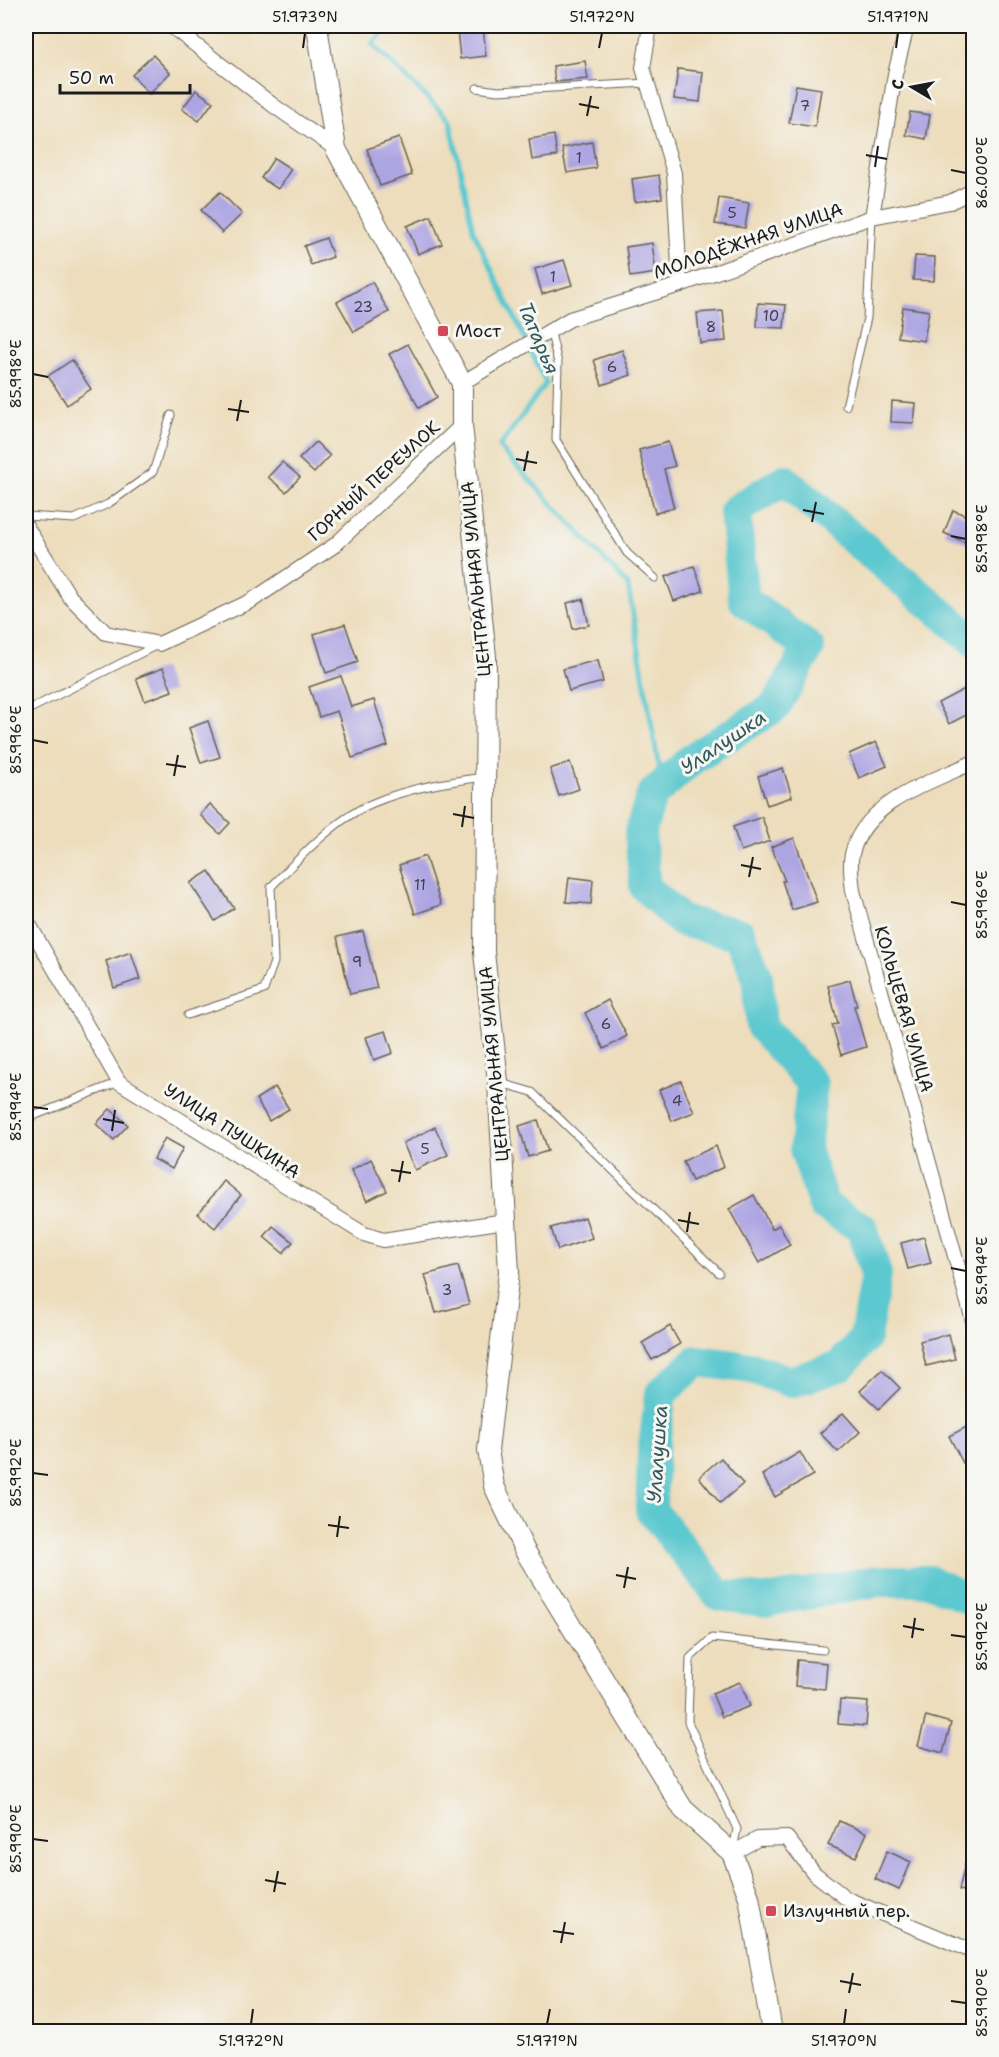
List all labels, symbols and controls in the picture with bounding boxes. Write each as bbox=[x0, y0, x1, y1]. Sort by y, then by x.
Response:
text: 51.973°N bbox=[272, 7, 338, 27]
text: 51.972°N bbox=[569, 7, 635, 27]
text: 51.971°N bbox=[867, 7, 929, 27]
scale bar bbox=[60, 57, 190, 95]
north arrow bbox=[882, 57, 942, 117]
text: 50 m bbox=[69, 66, 114, 90]
text: С bbox=[887, 78, 909, 91]
house number: 7 bbox=[800, 96, 810, 116]
text: 86.000°E bbox=[972, 137, 992, 209]
house number: 1 bbox=[576, 148, 582, 168]
street label: МОЛОДЁЖНАЯ УЛИЦА bbox=[650, 197, 846, 285]
house number: 5 bbox=[727, 203, 737, 223]
house number: 1 bbox=[550, 267, 556, 287]
house number: 23 bbox=[353, 297, 373, 317]
water label: Татарья bbox=[512, 298, 566, 378]
house number: 10 bbox=[763, 306, 779, 326]
house number: 8 bbox=[706, 317, 716, 337]
place label: Мост bbox=[455, 319, 502, 343]
marker: Мост bbox=[436, 324, 450, 338]
text: 85.998°E bbox=[6, 339, 26, 409]
house number: 6 bbox=[607, 357, 617, 377]
street label: ГОРНЫЙ ПЕРЕУЛОК bbox=[303, 415, 445, 547]
street label: ЦЕНТРАЛЬНАЯ УЛИЦА bbox=[455, 480, 497, 678]
text: 85.998°E bbox=[972, 504, 992, 574]
water label: Улалушка bbox=[675, 704, 771, 780]
text: 85.996°E bbox=[6, 705, 26, 775]
text: 85.996°E bbox=[972, 870, 992, 940]
house number: 11 bbox=[414, 875, 426, 895]
street label: КОЛЬЦЕВАЯ УЛИЦА bbox=[869, 923, 939, 1095]
house number: 9 bbox=[352, 952, 362, 972]
street label: ЦЕНТРАЛЬНАЯ УЛИЦА bbox=[473, 965, 515, 1163]
house number: 6 bbox=[601, 1014, 611, 1034]
text: 85.994°E bbox=[6, 1073, 26, 1141]
street label: УЛИЦА ПУШКИНА bbox=[159, 1078, 305, 1184]
house number: 4 bbox=[672, 1091, 682, 1111]
house number: 5 bbox=[420, 1139, 430, 1159]
text: 85.994°E bbox=[972, 1237, 992, 1305]
house number: 3 bbox=[442, 1280, 452, 1300]
water label: Улалушка bbox=[641, 1404, 673, 1504]
text: 85.992°E bbox=[6, 1439, 26, 1507]
text: 85.992°E bbox=[972, 1603, 992, 1671]
text: 85.990°E bbox=[6, 1804, 26, 1874]
place label: Излучный пер. bbox=[783, 1899, 910, 1923]
marker: Излучный пер. bbox=[764, 1904, 778, 1918]
text: 85.990°E bbox=[972, 1968, 992, 2038]
text: 51.972°N bbox=[218, 2031, 284, 2051]
text: 51.971°N bbox=[516, 2031, 578, 2051]
text: 51.970°N bbox=[811, 2031, 877, 2051]

